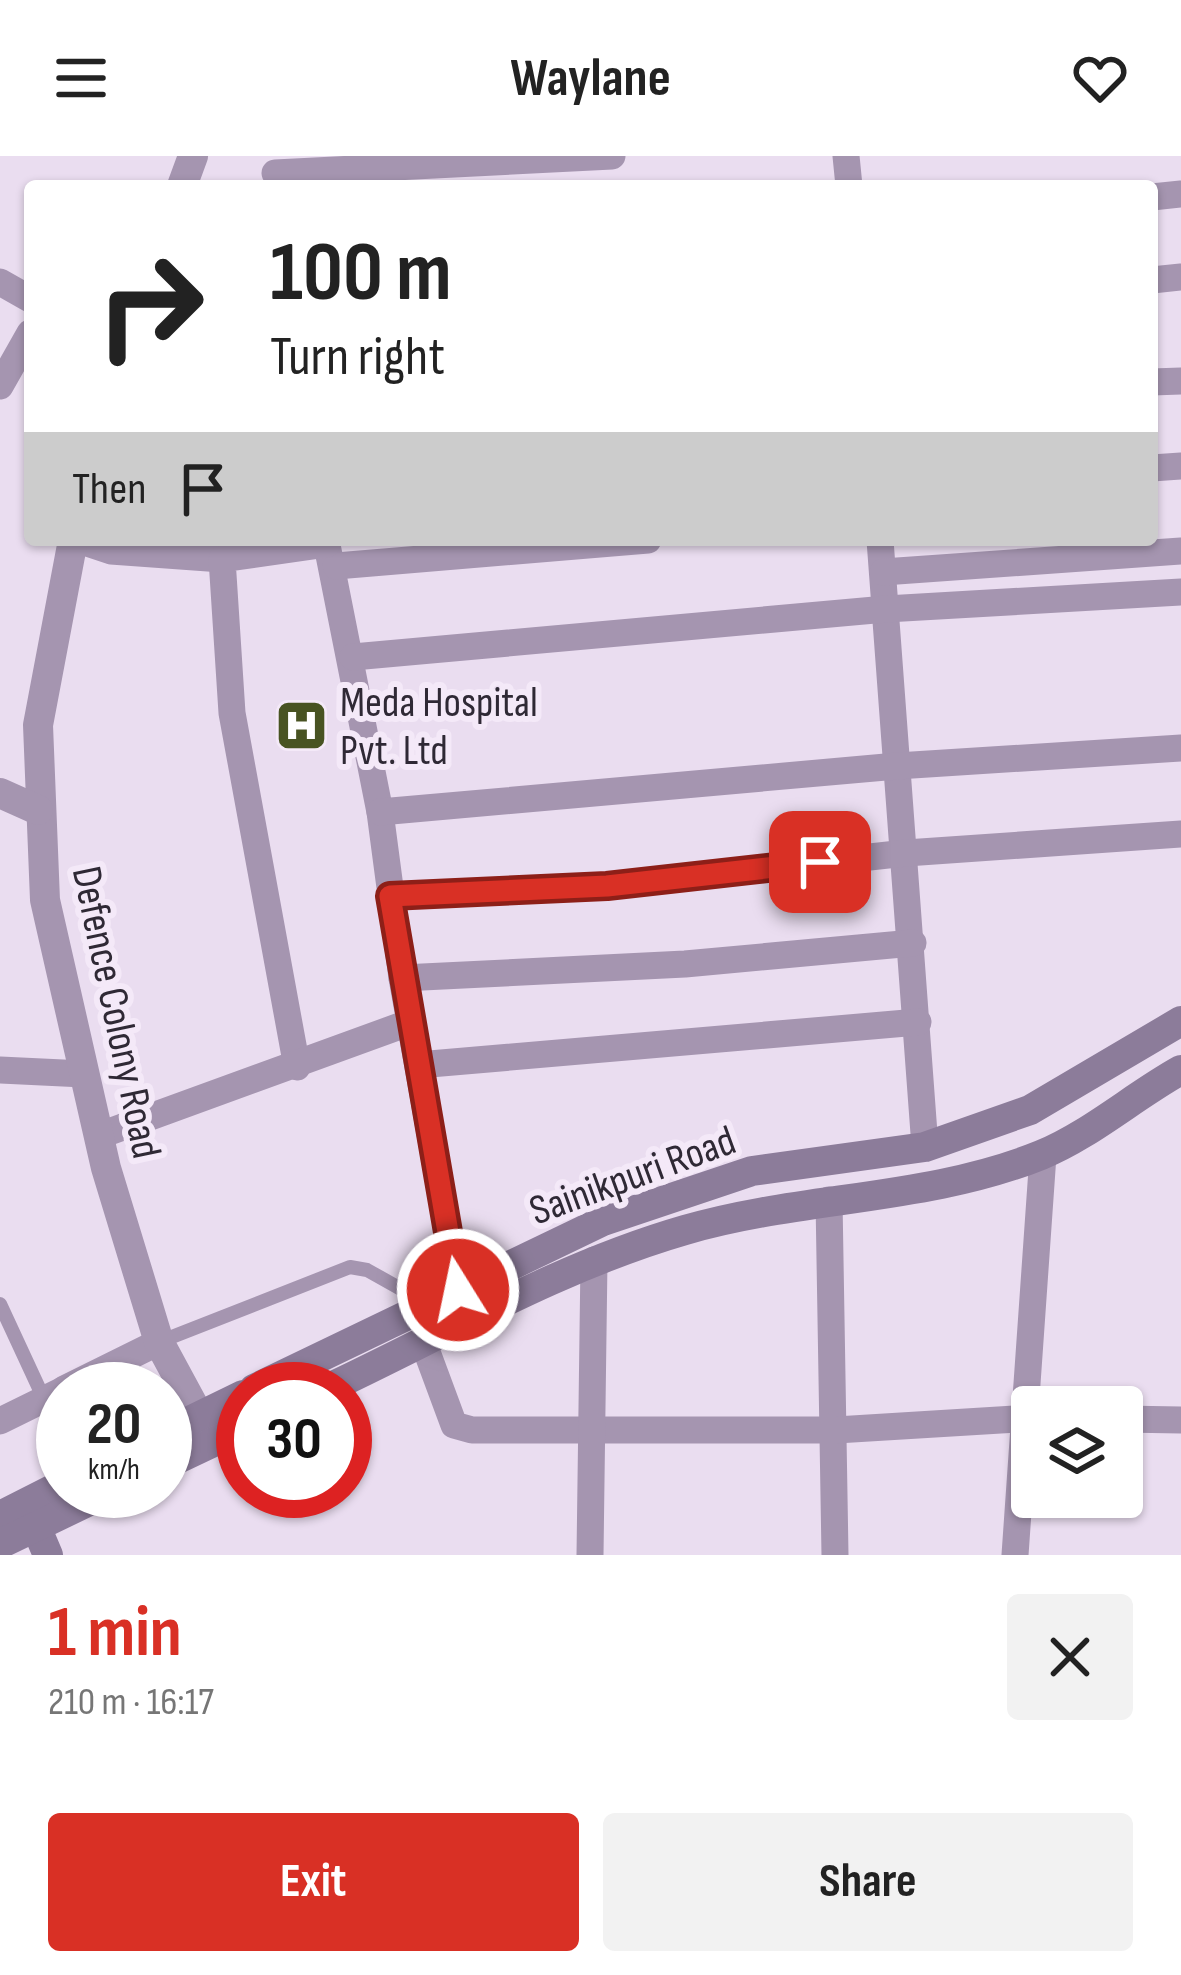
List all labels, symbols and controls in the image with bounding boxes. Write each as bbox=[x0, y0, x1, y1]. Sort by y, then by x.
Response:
icon: menu bbox=[48, 45, 114, 111]
icon: heart bbox=[1067, 45, 1133, 111]
text: Waylane bbox=[510, 46, 671, 111]
text: 100 m bbox=[270, 223, 452, 324]
icon: right bbox=[72, 228, 228, 384]
text: Turn right bbox=[270, 325, 445, 390]
icon: arrive bbox=[170, 456, 236, 522]
text: Then bbox=[72, 462, 146, 517]
place label: Meda Hospital Pvt. Ltd bbox=[340, 678, 538, 777]
hospital icon: Meda Hospital Pvt. Ltd bbox=[273, 697, 329, 753]
pin bbox=[769, 811, 871, 913]
icon: arrive bbox=[787, 829, 853, 895]
street label: Defence Colony Road bbox=[60, 862, 171, 1163]
street label: Sainikpuri Road bbox=[523, 1116, 743, 1237]
position arrow bbox=[395, 1227, 521, 1353]
speed limit sign: 30 bbox=[216, 1362, 372, 1518]
map controls bbox=[1011, 1386, 1143, 1518]
button: layers bbox=[1011, 1386, 1143, 1518]
text: 20 bbox=[87, 1389, 141, 1461]
text: km/h bbox=[88, 1452, 140, 1488]
text: 1 min bbox=[48, 1590, 182, 1677]
button: close bbox=[1007, 1594, 1133, 1720]
text: 210 m · 16:17 bbox=[48, 1679, 214, 1726]
button: Exit bbox=[48, 1813, 579, 1951]
button: Share bbox=[603, 1813, 1133, 1951]

